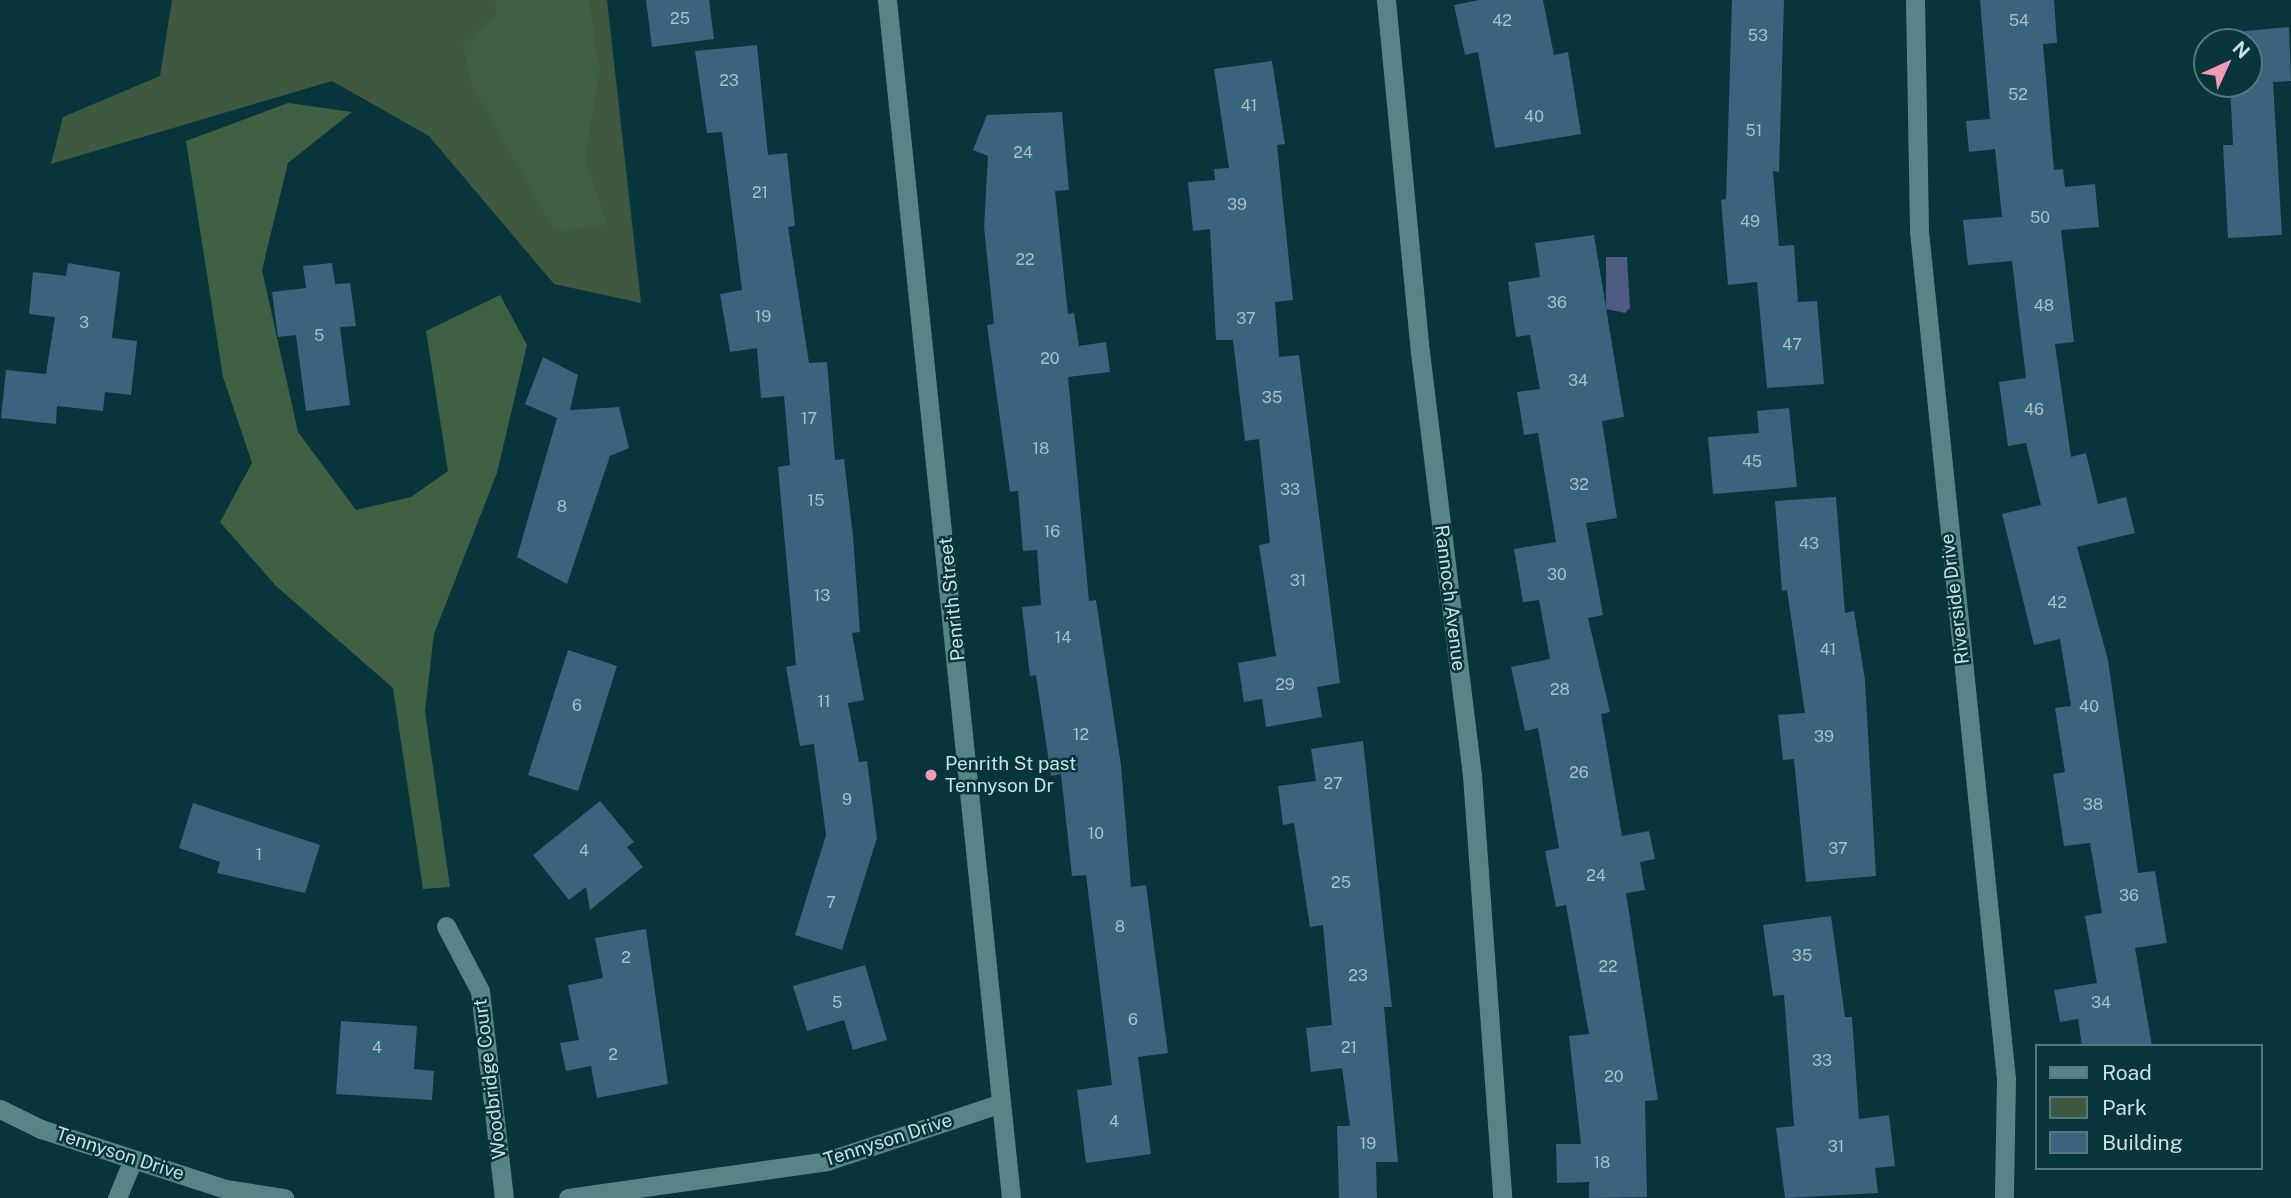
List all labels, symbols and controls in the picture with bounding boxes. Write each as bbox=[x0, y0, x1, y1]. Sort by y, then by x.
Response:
house number: 25 bbox=[670, 9, 690, 29]
house number: 42 bbox=[1492, 11, 1512, 31]
house number: 54 bbox=[2009, 11, 2029, 31]
house number: 53 bbox=[1748, 26, 1768, 46]
north arrow bbox=[2193, 28, 2263, 98]
text: N bbox=[2228, 37, 2254, 63]
house number: 23 bbox=[719, 71, 739, 91]
house number: 52 bbox=[2008, 85, 2028, 105]
house number: 41 bbox=[1241, 96, 1257, 116]
house number: 40 bbox=[1524, 107, 1544, 127]
house number: 51 bbox=[1746, 121, 1762, 141]
house number: 24 bbox=[1013, 143, 1033, 163]
house number: 21 bbox=[752, 183, 768, 203]
house number: 39 bbox=[1227, 195, 1247, 215]
house number: 50 bbox=[2030, 208, 2050, 228]
house number: 49 bbox=[1740, 212, 1760, 232]
house number: 22 bbox=[1015, 250, 1035, 270]
house number: 36 bbox=[1547, 293, 1567, 313]
house number: 48 bbox=[2034, 296, 2054, 316]
house number: 19 bbox=[755, 307, 771, 327]
house number: 37 bbox=[1236, 309, 1256, 329]
house number: 3 bbox=[79, 313, 89, 333]
house number: 5 bbox=[314, 326, 324, 346]
house number: 47 bbox=[1782, 335, 1802, 355]
house number: 20 bbox=[1040, 349, 1060, 369]
house number: 34 bbox=[1568, 371, 1588, 391]
house number: 35 bbox=[1262, 388, 1282, 408]
house number: 46 bbox=[2024, 400, 2044, 420]
house number: 17 bbox=[801, 409, 817, 429]
house number: 18 bbox=[1033, 439, 1049, 459]
house number: 45 bbox=[1742, 452, 1762, 472]
house number: 32 bbox=[1569, 475, 1589, 495]
house number: 33 bbox=[1280, 480, 1300, 500]
house number: 15 bbox=[808, 491, 824, 511]
house number: 8 bbox=[557, 497, 567, 517]
house number: 16 bbox=[1044, 522, 1060, 542]
street label: Rannoch Avenue bbox=[1430, 524, 1470, 672]
street label: Riverside Drive bbox=[1936, 532, 1974, 666]
house number: 43 bbox=[1799, 534, 1819, 554]
street label: Penrith Street bbox=[934, 536, 970, 662]
house number: 30 bbox=[1547, 565, 1567, 585]
house number: 31 bbox=[1290, 571, 1306, 591]
house number: 13 bbox=[814, 586, 830, 606]
house number: 42 bbox=[2047, 593, 2067, 613]
house number: 14 bbox=[1055, 628, 1071, 648]
house number: 41 bbox=[1820, 640, 1836, 660]
house number: 29 bbox=[1275, 675, 1295, 695]
house number: 28 bbox=[1550, 680, 1570, 700]
house number: 11 bbox=[817, 692, 831, 712]
house number: 6 bbox=[572, 696, 582, 716]
house number: 40 bbox=[2079, 697, 2099, 717]
house number: 12 bbox=[1073, 725, 1089, 745]
house number: 39 bbox=[1814, 727, 1834, 747]
place label: Penrith St past Tennyson Dr bbox=[945, 753, 1077, 797]
house number: 26 bbox=[1569, 763, 1589, 783]
marker: Penrith St past Tennyson Dr bbox=[923, 767, 939, 783]
house number: 27 bbox=[1323, 774, 1343, 794]
house number: 9 bbox=[842, 790, 852, 810]
house number: 38 bbox=[2083, 795, 2103, 815]
house number: 10 bbox=[1088, 824, 1104, 844]
house number: 37 bbox=[1828, 839, 1848, 859]
house number: 4 bbox=[579, 841, 589, 861]
house number: 1 bbox=[256, 845, 262, 865]
house number: 24 bbox=[1586, 866, 1606, 886]
house number: 25 bbox=[1331, 873, 1351, 893]
house number: 36 bbox=[2119, 886, 2139, 906]
house number: 7 bbox=[826, 893, 836, 913]
house number: 8 bbox=[1115, 917, 1125, 937]
house number: 35 bbox=[1792, 946, 1812, 966]
house number: 2 bbox=[621, 948, 631, 968]
house number: 22 bbox=[1598, 957, 1618, 977]
house number: 23 bbox=[1348, 966, 1368, 986]
house number: 5 bbox=[832, 993, 842, 1013]
house number: 34 bbox=[2091, 993, 2111, 1013]
street label: Woodbridge Court bbox=[469, 998, 511, 1160]
house number: 6 bbox=[1128, 1010, 1138, 1030]
house number: 4 bbox=[372, 1038, 382, 1058]
house number: 21 bbox=[1341, 1038, 1357, 1058]
legend bbox=[2036, 1044, 2263, 1170]
house number: 2 bbox=[608, 1045, 618, 1065]
house number: 33 bbox=[1812, 1051, 1832, 1071]
text: Road bbox=[2102, 1060, 2152, 1085]
house number: 20 bbox=[1604, 1067, 1624, 1087]
text: Park bbox=[2102, 1095, 2147, 1120]
street label: Tennyson Drive bbox=[821, 1108, 955, 1172]
house number: 4 bbox=[1109, 1112, 1119, 1132]
street label: Tennyson Drive bbox=[53, 1122, 187, 1186]
text: Building bbox=[2102, 1130, 2183, 1155]
house number: 19 bbox=[1360, 1134, 1376, 1154]
house number: 31 bbox=[1828, 1137, 1844, 1157]
house number: 18 bbox=[1594, 1153, 1610, 1173]

